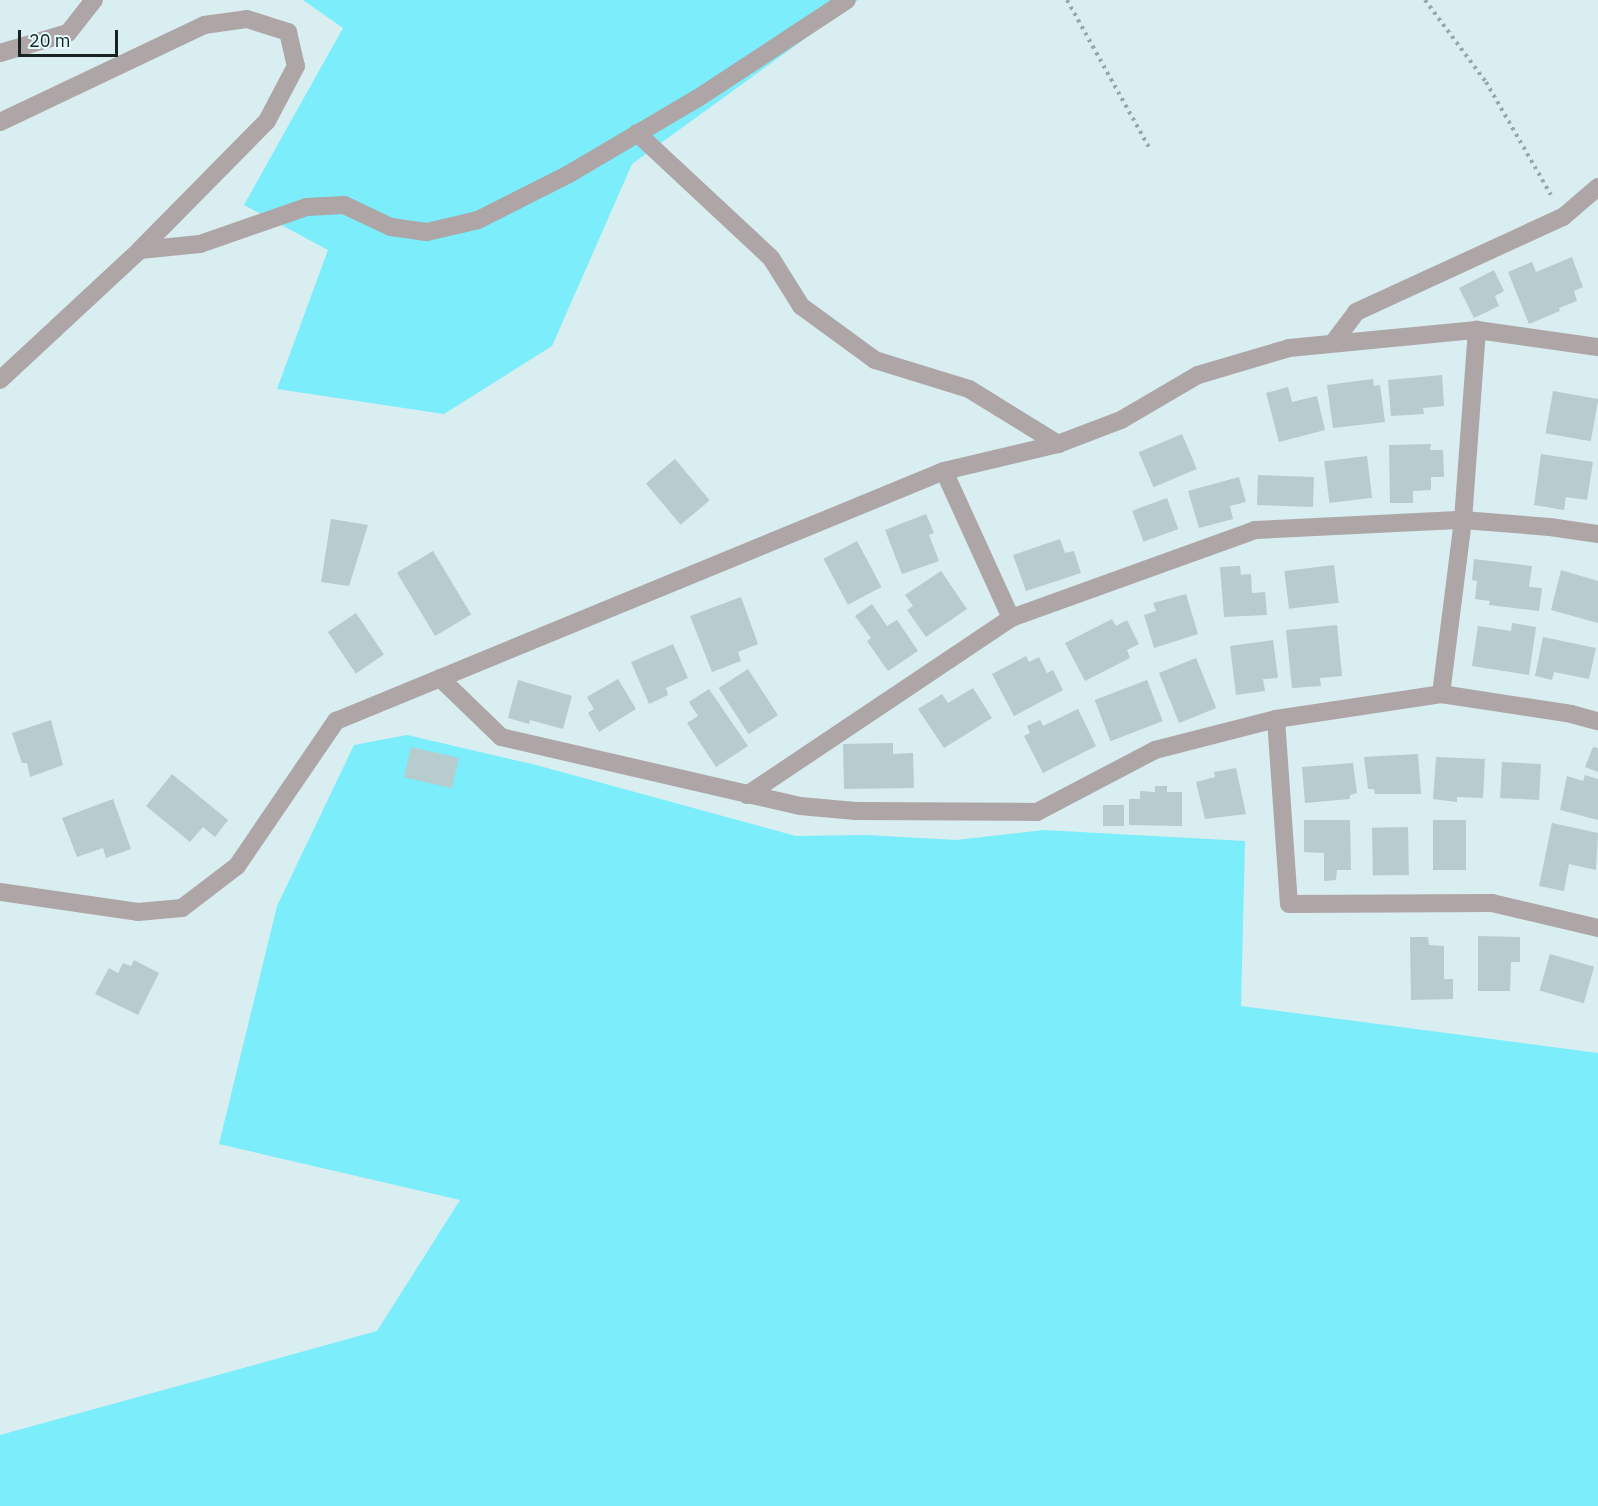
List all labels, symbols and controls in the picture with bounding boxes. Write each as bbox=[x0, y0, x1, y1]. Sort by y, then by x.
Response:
scale bar bbox=[21, 18, 122, 56]
text: 20 m bbox=[29, 29, 71, 52]

